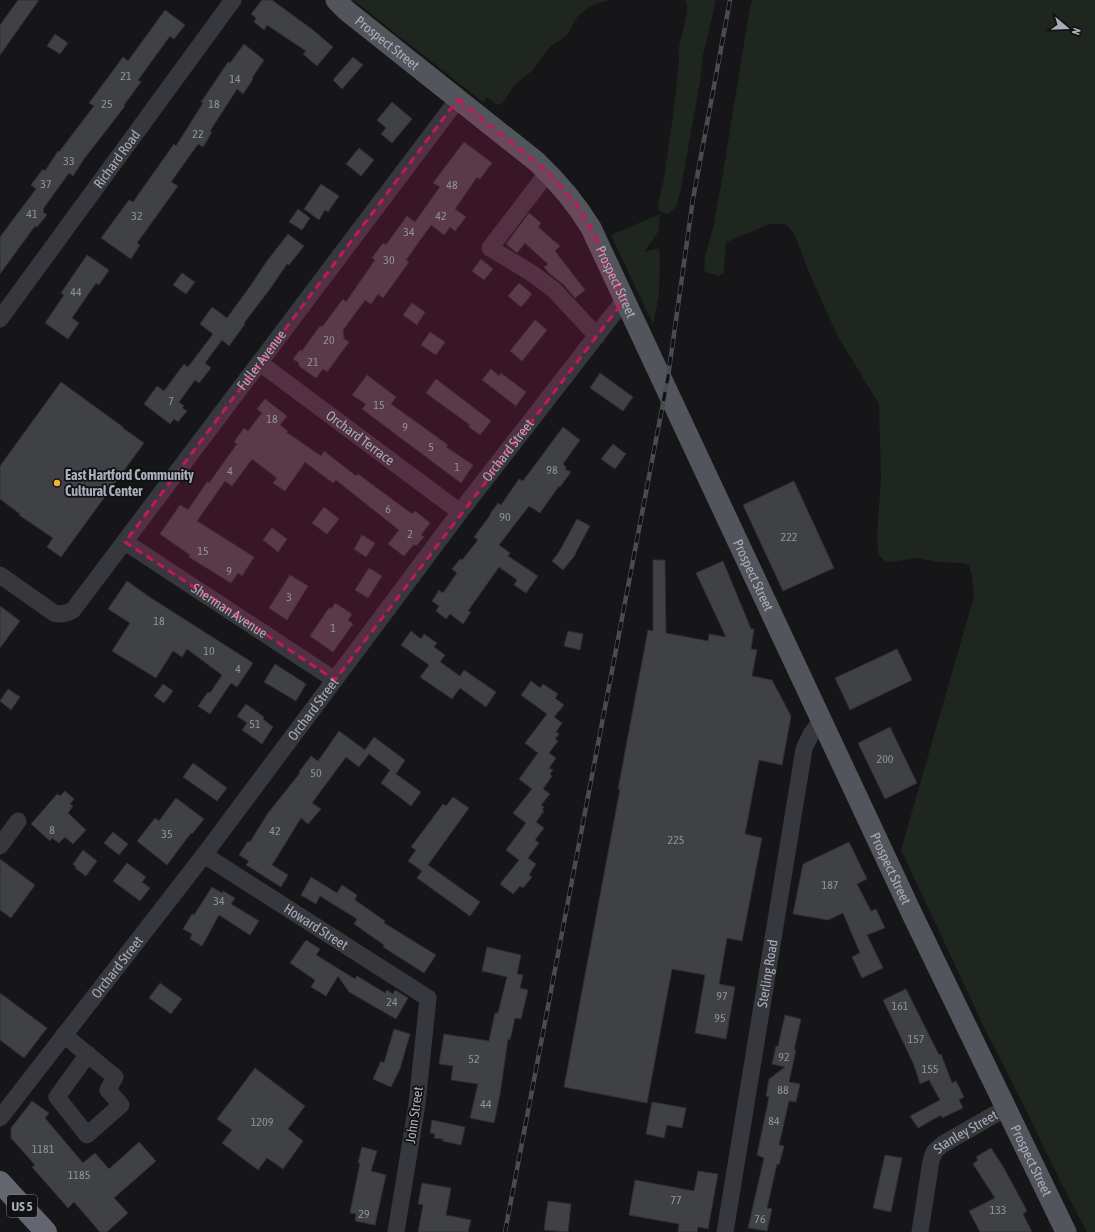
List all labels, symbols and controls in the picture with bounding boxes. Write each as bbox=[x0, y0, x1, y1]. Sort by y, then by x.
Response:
north arrow bbox=[1047, 8, 1087, 48]
street label: Prospect Street bbox=[352, 13, 423, 73]
text: N bbox=[1070, 26, 1083, 36]
house number: 21 bbox=[120, 69, 132, 83]
house number: 14 bbox=[229, 72, 241, 86]
house number: 25 bbox=[101, 97, 113, 111]
house number: 18 bbox=[208, 97, 220, 111]
street label: Richard Road bbox=[90, 127, 143, 191]
house number: 22 bbox=[192, 127, 204, 141]
house number: 33 bbox=[63, 154, 75, 168]
house number: 37 bbox=[40, 177, 52, 191]
house number: 48 bbox=[446, 178, 458, 192]
house number: 41 bbox=[26, 207, 38, 221]
house number: 32 bbox=[131, 209, 143, 223]
house number: 42 bbox=[435, 209, 447, 223]
house number: 34 bbox=[403, 225, 415, 239]
street label: Prospect Street bbox=[592, 243, 640, 320]
house number: 30 bbox=[383, 253, 395, 267]
house number: 44 bbox=[70, 285, 82, 299]
street label: Fuller Avenue bbox=[234, 327, 289, 393]
house number: 20 bbox=[323, 333, 335, 347]
house number: 21 bbox=[307, 355, 319, 369]
house number: 7 bbox=[168, 394, 174, 408]
house number: 15 bbox=[373, 398, 385, 412]
street label: Orchard Terrace bbox=[323, 407, 398, 468]
house number: 18 bbox=[266, 412, 278, 426]
street label: Orchard Street bbox=[479, 416, 537, 484]
house number: 9 bbox=[402, 420, 408, 434]
house number: 5 bbox=[428, 440, 434, 454]
house number: 1 bbox=[454, 460, 460, 474]
house number: 98 bbox=[546, 463, 558, 477]
house number: 4 bbox=[227, 464, 233, 478]
place label: East Hartford Community Cultural Center bbox=[65, 467, 194, 499]
marker: East Hartford Community Cultural Center bbox=[52, 478, 62, 488]
house number: 6 bbox=[385, 502, 391, 516]
house number: 90 bbox=[499, 510, 511, 524]
house number: 2 bbox=[407, 527, 413, 541]
house number: 222 bbox=[781, 530, 797, 544]
street label: Prospect Street bbox=[730, 537, 777, 614]
house number: 15 bbox=[197, 544, 209, 558]
house number: 9 bbox=[226, 564, 232, 578]
street label: Sherman Avenue bbox=[189, 580, 270, 641]
house number: 3 bbox=[286, 590, 292, 604]
house number: 18 bbox=[153, 614, 165, 628]
house number: 1 bbox=[330, 621, 336, 635]
house number: 10 bbox=[203, 644, 215, 658]
house number: 4 bbox=[235, 662, 241, 676]
street label: Orchard Street bbox=[284, 674, 342, 744]
house number: 51 bbox=[249, 717, 261, 731]
house number: 200 bbox=[877, 752, 894, 766]
house number: 50 bbox=[310, 766, 322, 780]
house number: 8 bbox=[49, 823, 55, 837]
house number: 42 bbox=[269, 824, 281, 838]
house number: 35 bbox=[161, 827, 173, 841]
street label: Prospect Street bbox=[867, 830, 914, 907]
house number: 225 bbox=[668, 833, 684, 847]
house number: 187 bbox=[822, 878, 839, 892]
house number: 34 bbox=[213, 894, 225, 908]
street label: Howard Street bbox=[281, 900, 351, 953]
street label: Orchard Street bbox=[88, 933, 146, 1001]
street label: Sterling Road bbox=[754, 938, 781, 1009]
house number: 97 bbox=[716, 989, 728, 1003]
house number: 24 bbox=[386, 995, 398, 1009]
house number: 161 bbox=[892, 999, 909, 1013]
house number: 95 bbox=[714, 1011, 726, 1025]
house number: 157 bbox=[908, 1032, 925, 1046]
house number: 92 bbox=[778, 1050, 790, 1064]
house number: 52 bbox=[468, 1052, 480, 1066]
house number: 155 bbox=[922, 1062, 938, 1076]
house number: 88 bbox=[777, 1083, 789, 1097]
street label: John Street bbox=[402, 1086, 426, 1144]
house number: 44 bbox=[480, 1097, 492, 1111]
street label: Stanley Street bbox=[930, 1107, 1000, 1157]
house number: 84 bbox=[768, 1114, 780, 1128]
house number: 1209 bbox=[251, 1115, 274, 1129]
street label: Prospect Street bbox=[1007, 1122, 1055, 1199]
house number: 1181 bbox=[32, 1142, 55, 1156]
house number: 1185 bbox=[68, 1168, 90, 1182]
house number: 77 bbox=[670, 1193, 682, 1207]
road number: US 5 bbox=[7, 1195, 37, 1217]
house number: 133 bbox=[990, 1203, 1006, 1217]
house number: 29 bbox=[358, 1207, 370, 1221]
house number: 76 bbox=[754, 1212, 766, 1226]

